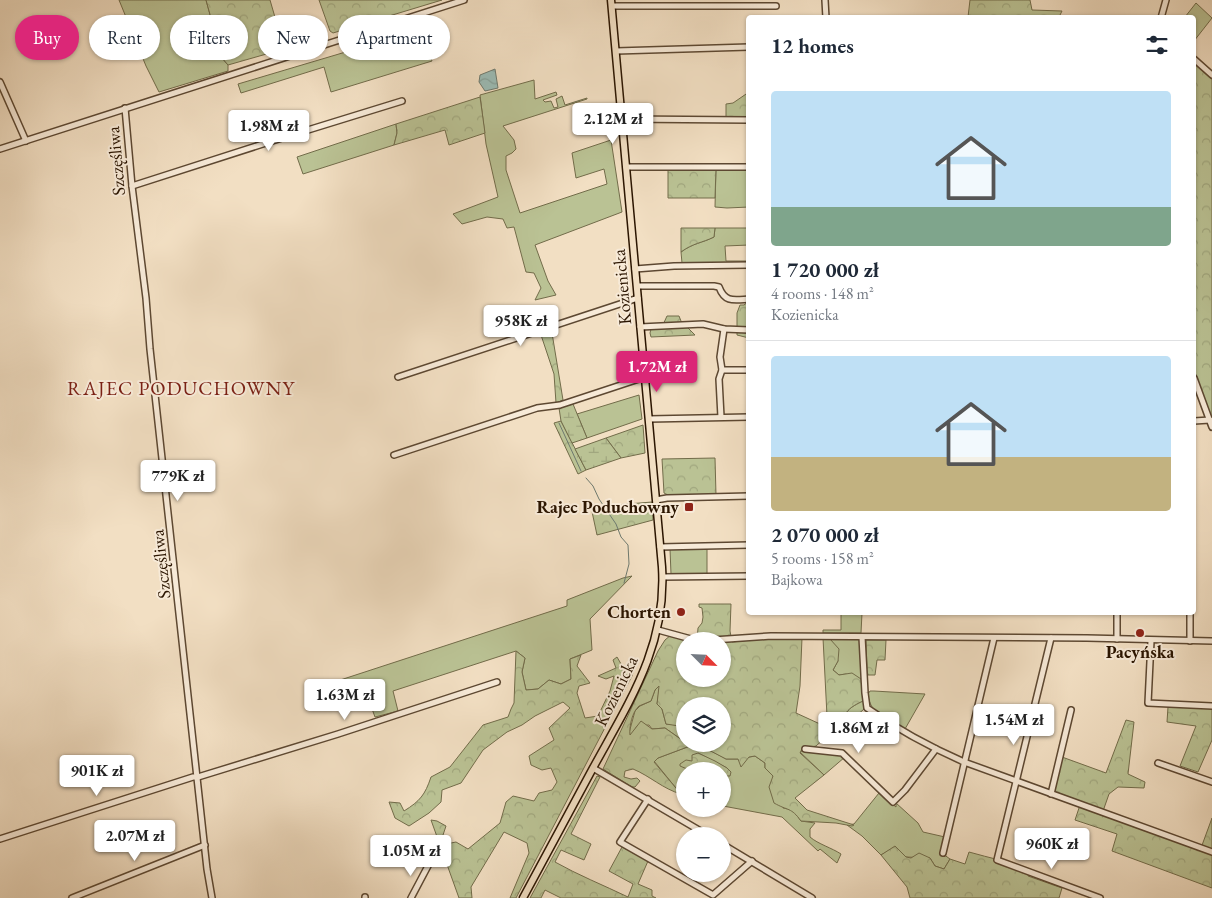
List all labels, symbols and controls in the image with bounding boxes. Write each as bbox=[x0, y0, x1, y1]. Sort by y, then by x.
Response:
chip: Buy bbox=[15, 15, 79, 60]
chip: Rent bbox=[89, 15, 160, 60]
chip: Filters bbox=[170, 15, 248, 60]
chip: New bbox=[258, 15, 328, 60]
chip: Apartment bbox=[338, 15, 450, 60]
icon: filters bbox=[1143, 31, 1171, 59]
text: 12 homes bbox=[771, 32, 854, 59]
pin: 2.12M zł bbox=[561, 102, 665, 145]
text: 2.12M zł bbox=[583, 108, 643, 129]
pin: 1.98M zł bbox=[217, 110, 321, 152]
text: 1.98M zł bbox=[239, 115, 299, 136]
icon: home bbox=[926, 123, 1016, 213]
street label: Szczęśliwa bbox=[101, 125, 130, 197]
street label: Kozienicka bbox=[607, 247, 636, 326]
text: 1 720 000 zł bbox=[771, 256, 879, 283]
text: 4 rooms · 148 m² bbox=[771, 283, 874, 304]
pin: 958K zł bbox=[475, 304, 567, 347]
text: Kozienicka bbox=[771, 304, 839, 325]
text: 958K zł bbox=[494, 310, 548, 331]
pin: 1.72M zł bbox=[605, 350, 709, 393]
text: 1.72M zł bbox=[627, 356, 687, 377]
district label: RAJEC PODUCHOWNY bbox=[67, 375, 295, 401]
icon: home bbox=[926, 389, 1016, 479]
pin: 779K zł bbox=[132, 460, 224, 502]
text: 779K zł bbox=[151, 465, 205, 486]
place label: Rajec Poduchowny bbox=[536, 495, 679, 518]
marker: Rajec Poduchowny bbox=[683, 501, 695, 513]
text: 2 070 000 zł bbox=[771, 521, 879, 548]
street label: Szczęśliwa bbox=[145, 527, 176, 600]
text: 5 rooms · 158 m² bbox=[771, 548, 874, 569]
text: Bajkowa bbox=[771, 569, 823, 590]
place label: Chorten bbox=[607, 600, 671, 623]
marker: Chorten bbox=[675, 606, 687, 618]
marker: Pacyńska bbox=[1134, 627, 1146, 639]
north arrow bbox=[676, 632, 731, 688]
map controls bbox=[676, 632, 731, 882]
place label: Pacyńska bbox=[1106, 640, 1174, 663]
street label: Kozienicka bbox=[589, 651, 643, 730]
pin: 1.63M zł bbox=[293, 678, 397, 721]
text: 1.63M zł bbox=[315, 684, 375, 705]
button: layers bbox=[676, 697, 731, 752]
pin: 1.54M zł bbox=[962, 704, 1066, 746]
text: 1.54M zł bbox=[984, 709, 1044, 730]
pin: 1.86M zł bbox=[807, 712, 911, 754]
text: 1.86M zł bbox=[829, 717, 889, 738]
pin: 901K zł bbox=[51, 754, 143, 797]
text: 901K zł bbox=[70, 760, 124, 781]
button: + bbox=[676, 762, 731, 817]
pin: 2.07M zł bbox=[83, 820, 187, 862]
text: 2.07M zł bbox=[105, 825, 165, 846]
button: − bbox=[676, 827, 731, 882]
pin: 960K zł bbox=[1006, 828, 1098, 870]
text: 960K zł bbox=[1025, 833, 1079, 854]
pin: 1.05M zł bbox=[359, 834, 463, 877]
text: 1.05M zł bbox=[381, 840, 441, 861]

